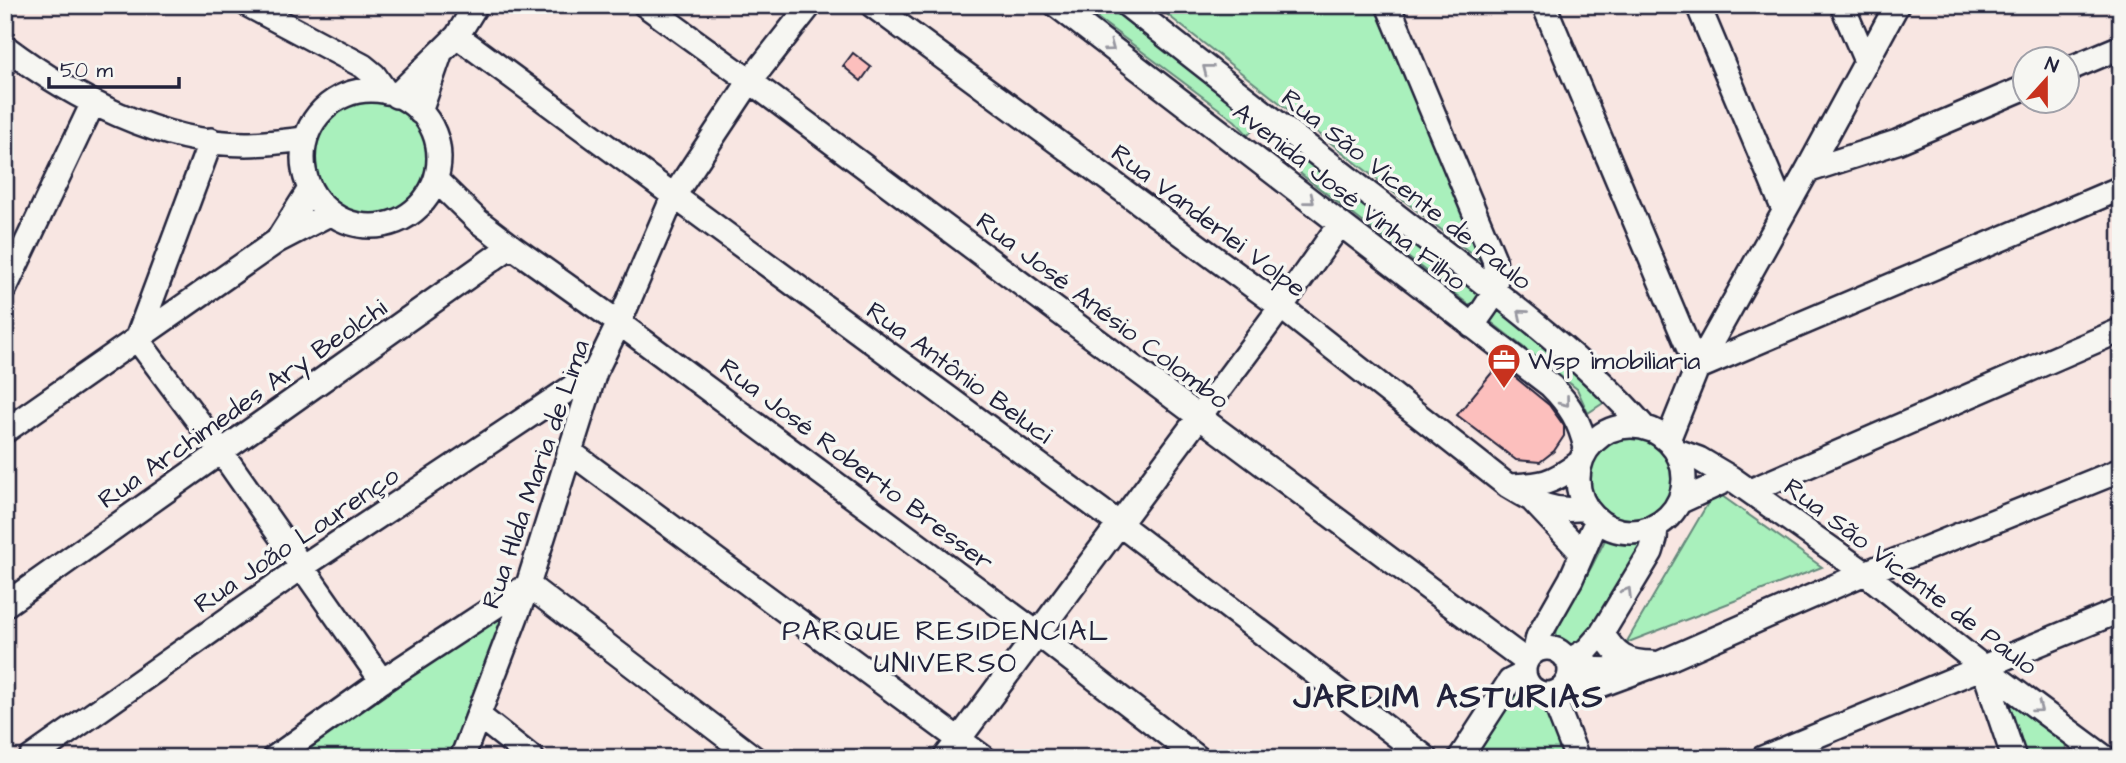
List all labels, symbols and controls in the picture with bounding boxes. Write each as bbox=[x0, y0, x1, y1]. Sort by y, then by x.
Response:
one-way arrow bbox=[1103, 38, 1115, 51]
scale bar bbox=[49, 46, 178, 90]
north arrow bbox=[2010, 46, 2080, 116]
text: N bbox=[2041, 51, 2062, 80]
text: 50 m bbox=[60, 56, 114, 85]
one-way arrow bbox=[1202, 65, 1215, 77]
street label: Rua São Vicente de Paulo bbox=[1274, 81, 1539, 299]
street label: Avenida José Vinha Filho bbox=[1225, 94, 1474, 300]
street label: Rua Vanderlei Volpe bbox=[1103, 135, 1313, 306]
one-way arrow bbox=[1302, 192, 1315, 204]
street label: Rua José Anésio Colombo bbox=[968, 204, 1237, 418]
street label: Rua Archimedes Ary Beolchi bbox=[91, 290, 395, 519]
street label: Rua Antônio Beluci bbox=[859, 293, 1060, 453]
one-way arrow bbox=[1517, 310, 1530, 322]
street label: Rua Hlda Maria de Lima bbox=[473, 335, 599, 614]
office icon: Wsp imobiliaria bbox=[1485, 341, 1523, 390]
place label: Wsp imobiliaria bbox=[1528, 343, 1700, 379]
street label: Rua José Roberto Bresser bbox=[712, 350, 1001, 580]
one-way arrow bbox=[1557, 393, 1569, 406]
street label: Rua João Lourenço bbox=[187, 457, 407, 622]
street label: Rua São Vicente de Paulo bbox=[1776, 470, 2045, 684]
one-way arrow bbox=[1618, 587, 1631, 600]
district label: PARQUE RESIDENCIAL UNIVERSO bbox=[782, 612, 1110, 683]
district label: JARDIM ASTURIAS bbox=[1292, 674, 1605, 720]
one-way arrow bbox=[2030, 699, 2043, 712]

